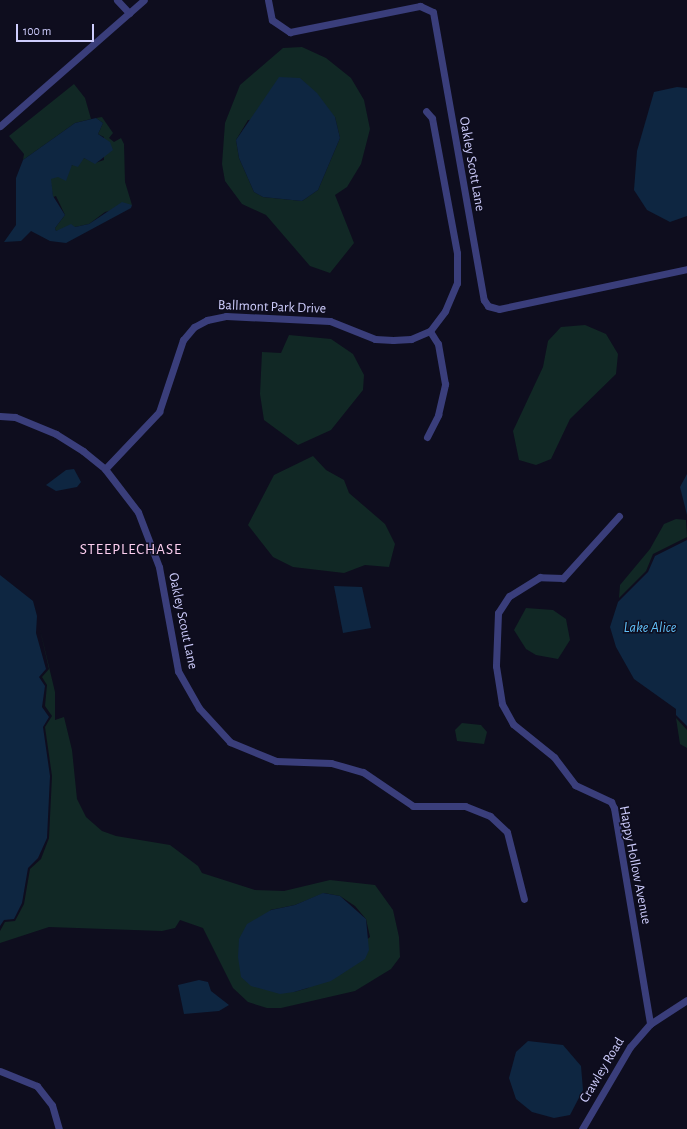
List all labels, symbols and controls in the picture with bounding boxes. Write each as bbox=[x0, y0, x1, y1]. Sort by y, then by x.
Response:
scale bar bbox=[18, 16, 96, 42]
text: 100 m bbox=[23, 25, 51, 37]
street label: Oakley Scott Lane bbox=[455, 115, 489, 213]
street label: Ballmont Park Drive bbox=[218, 297, 326, 317]
district label: STEEPLECHASE bbox=[80, 541, 182, 559]
street label: Oakley Scout Lane bbox=[165, 571, 201, 671]
water label: Lake Alice bbox=[624, 619, 676, 637]
street label: Happy Hollow Avenue bbox=[615, 804, 655, 926]
street label: Crawley Road bbox=[576, 1034, 628, 1106]

